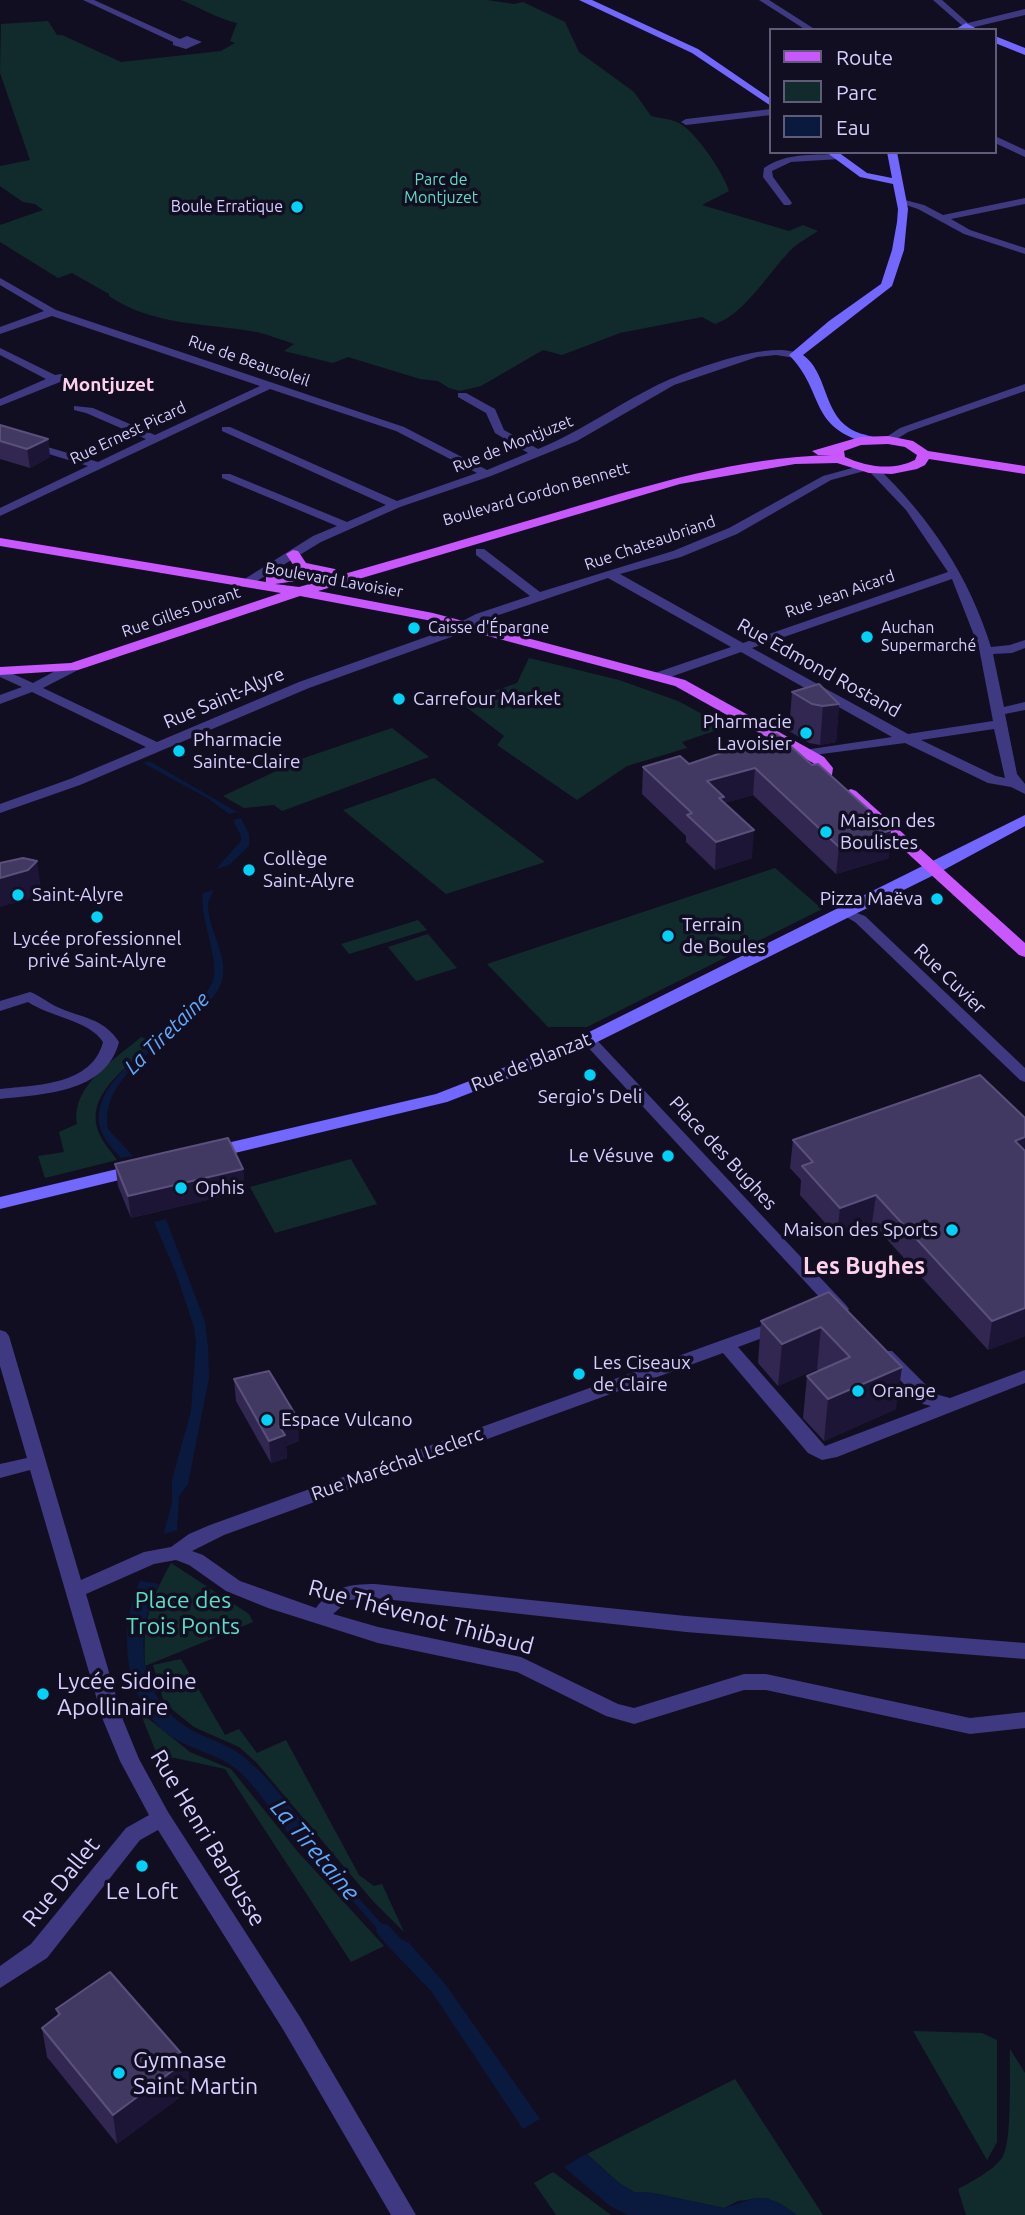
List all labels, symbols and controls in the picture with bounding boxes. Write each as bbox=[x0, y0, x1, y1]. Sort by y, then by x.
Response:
legend bbox=[769, 28, 997, 154]
text: Route bbox=[836, 45, 893, 69]
text: Parc bbox=[836, 80, 877, 104]
text: Eau bbox=[836, 115, 871, 139]
park label: Parc de Montjuzet bbox=[404, 170, 478, 208]
place label: Boule Erratique bbox=[171, 197, 283, 217]
marker: Boule Erratique bbox=[289, 199, 305, 215]
street label: Rue de Beausoleil bbox=[186, 331, 312, 391]
district label: Montjuzet bbox=[62, 374, 154, 396]
street label: Rue Ernest Picard bbox=[67, 398, 189, 468]
street label: Rue de Montjuzet bbox=[450, 411, 576, 477]
street label: Boulevard Gordon Bennett bbox=[441, 458, 631, 530]
street label: Rue Chateaubriand bbox=[582, 512, 718, 574]
street label: Boulevard Lavoisier bbox=[263, 558, 405, 602]
street label: Rue Jean Aicard bbox=[783, 566, 897, 622]
street label: Rue Gilles Durant bbox=[119, 583, 243, 641]
street label: Rue Edmond Rostand bbox=[733, 614, 905, 722]
place label: Caisse d'Épargne bbox=[428, 618, 549, 638]
place label: Auchan Supermarché bbox=[881, 618, 976, 656]
marker: Caisse d'Épargne bbox=[406, 620, 422, 636]
marker: Auchan Supermarché bbox=[859, 629, 875, 645]
street label: Rue Saint-Alyre bbox=[160, 662, 288, 734]
place label: Carrefour Market bbox=[413, 688, 561, 710]
marker: Carrefour Market bbox=[391, 691, 407, 707]
place label: Pharmacie Lavoisier bbox=[703, 711, 792, 755]
marker: Pharmacie Lavoisier bbox=[798, 725, 814, 741]
place label: Pharmacie Sainte-Claire bbox=[193, 729, 300, 773]
marker: Pharmacie Sainte-Claire bbox=[171, 743, 187, 759]
place label: Maison des Boulistes bbox=[840, 810, 935, 854]
marker: Maison des Boulistes bbox=[818, 824, 834, 840]
place label: Collège Saint-Alyre bbox=[263, 848, 355, 892]
marker: Collège Saint-Alyre bbox=[241, 862, 257, 878]
place label: Saint-Alyre bbox=[32, 884, 124, 906]
marker: Saint-Alyre bbox=[10, 887, 26, 903]
place label: Pizza Maëva bbox=[820, 888, 923, 910]
marker: Pizza Maëva bbox=[929, 891, 945, 907]
marker: Lycée professionnel privé Saint-Alyre bbox=[89, 909, 105, 925]
place label: Terrain de Boules bbox=[682, 914, 766, 958]
place label: Lycée professionnel privé Saint-Alyre bbox=[12, 928, 182, 972]
marker: Terrain de Boules bbox=[660, 928, 676, 944]
street label: Rue Cuvier bbox=[909, 939, 991, 1019]
water label: La Tiretaine bbox=[119, 986, 215, 1080]
street label: Rue de Blanzat bbox=[468, 1028, 594, 1096]
marker: Sergio's Deli bbox=[582, 1067, 598, 1083]
place label: Sergio's Deli bbox=[538, 1086, 642, 1108]
street label: Place des Bughes bbox=[664, 1091, 782, 1215]
place label: Le Vésuve bbox=[569, 1145, 654, 1167]
marker: Le Vésuve bbox=[660, 1148, 676, 1164]
place label: Ophis bbox=[195, 1177, 245, 1199]
marker: Ophis bbox=[173, 1180, 189, 1196]
place label: Maison des Sports bbox=[783, 1219, 938, 1241]
marker: Maison des Sports bbox=[944, 1222, 960, 1238]
district label: Les Bughes bbox=[803, 1252, 925, 1280]
place label: Les Ciseaux de Claire bbox=[593, 1352, 691, 1396]
marker: Les Ciseaux de Claire bbox=[571, 1366, 587, 1382]
place label: Orange bbox=[872, 1380, 936, 1402]
marker: Orange bbox=[850, 1383, 866, 1399]
place label: Espace Vulcano bbox=[281, 1409, 413, 1431]
marker: Espace Vulcano bbox=[259, 1412, 275, 1428]
street label: Rue Maréchal Leclerc bbox=[308, 1422, 486, 1506]
street label: Rue Thévenot Thibaud bbox=[305, 1574, 537, 1660]
park label: Place des Trois Ponts bbox=[126, 1586, 240, 1640]
place label: Lycée Sidoine Apollinaire bbox=[57, 1667, 197, 1721]
marker: Lycée Sidoine Apollinaire bbox=[35, 1686, 51, 1702]
street label: Rue Henri Barbusse bbox=[144, 1745, 272, 1931]
water label: La Tiretaine bbox=[264, 1794, 366, 1906]
street label: Rue Dallet bbox=[17, 1832, 105, 1932]
marker: Le Loft bbox=[134, 1858, 150, 1874]
place label: Le Loft bbox=[106, 1877, 178, 1905]
place label: Gymnase Saint Martin bbox=[133, 2046, 258, 2100]
marker: Gymnase Saint Martin bbox=[111, 2065, 127, 2081]

